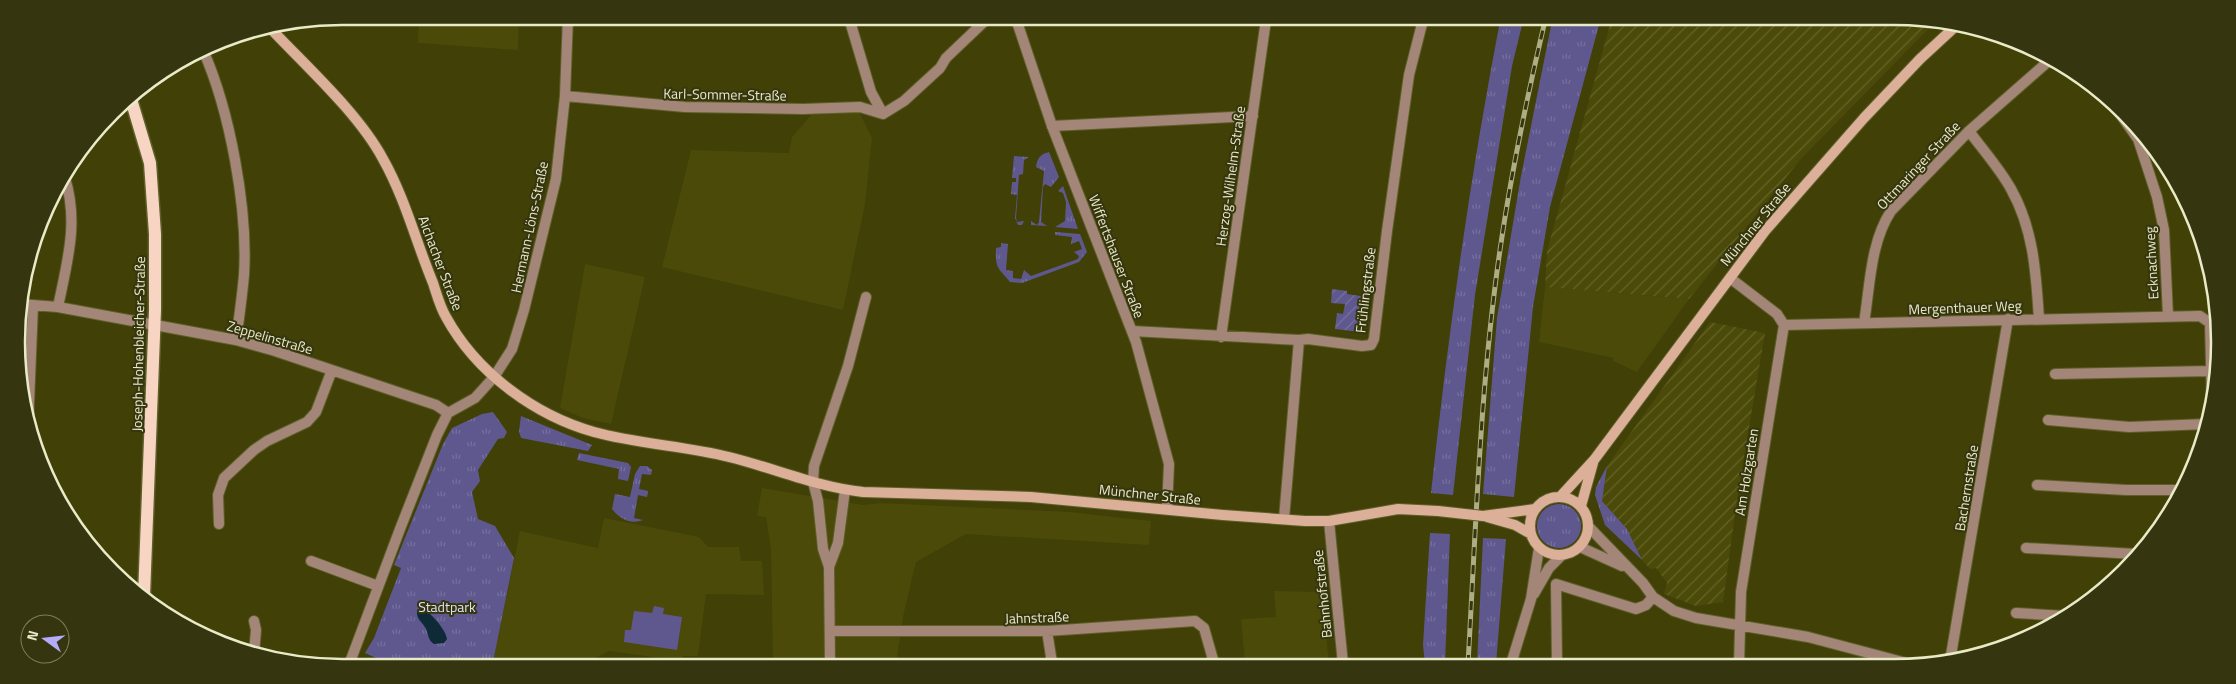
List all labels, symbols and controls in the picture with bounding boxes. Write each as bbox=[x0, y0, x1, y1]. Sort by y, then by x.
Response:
street label: Karl-Sommer-Straße bbox=[663, 82, 787, 106]
street label: Herzog-Wilhelm-Straße bbox=[1210, 105, 1250, 247]
street label: Ottmaringer Straße bbox=[1871, 116, 1965, 214]
street label: Hermann-Löns-Straße bbox=[505, 159, 553, 295]
street label: Münchner Straße bbox=[1715, 178, 1795, 270]
street label: Wiffertshauser Straße bbox=[1084, 191, 1150, 321]
street label: Aichacher Straße bbox=[413, 213, 469, 313]
street label: Ecknachweg bbox=[2139, 226, 2163, 300]
street label: Frühlingstraße bbox=[1349, 246, 1381, 334]
street label: Joseph-Hohenbleicher-Straße bbox=[126, 256, 150, 432]
street label: Mergenthauer Weg bbox=[1908, 295, 2022, 319]
street label: Zeppelinstraße bbox=[225, 315, 315, 359]
street label: Am Holzgarten bbox=[1729, 427, 1763, 517]
street label: Bachernstraße bbox=[1949, 443, 1983, 533]
street label: Münchner Straße bbox=[1098, 478, 1202, 510]
street label: Bahnhofstraße bbox=[1307, 549, 1337, 639]
park label: Stadtpark bbox=[418, 596, 476, 617]
street label: Jahnstraße bbox=[1004, 605, 1070, 629]
north arrow bbox=[20, 614, 70, 664]
text: N bbox=[21, 628, 43, 643]

